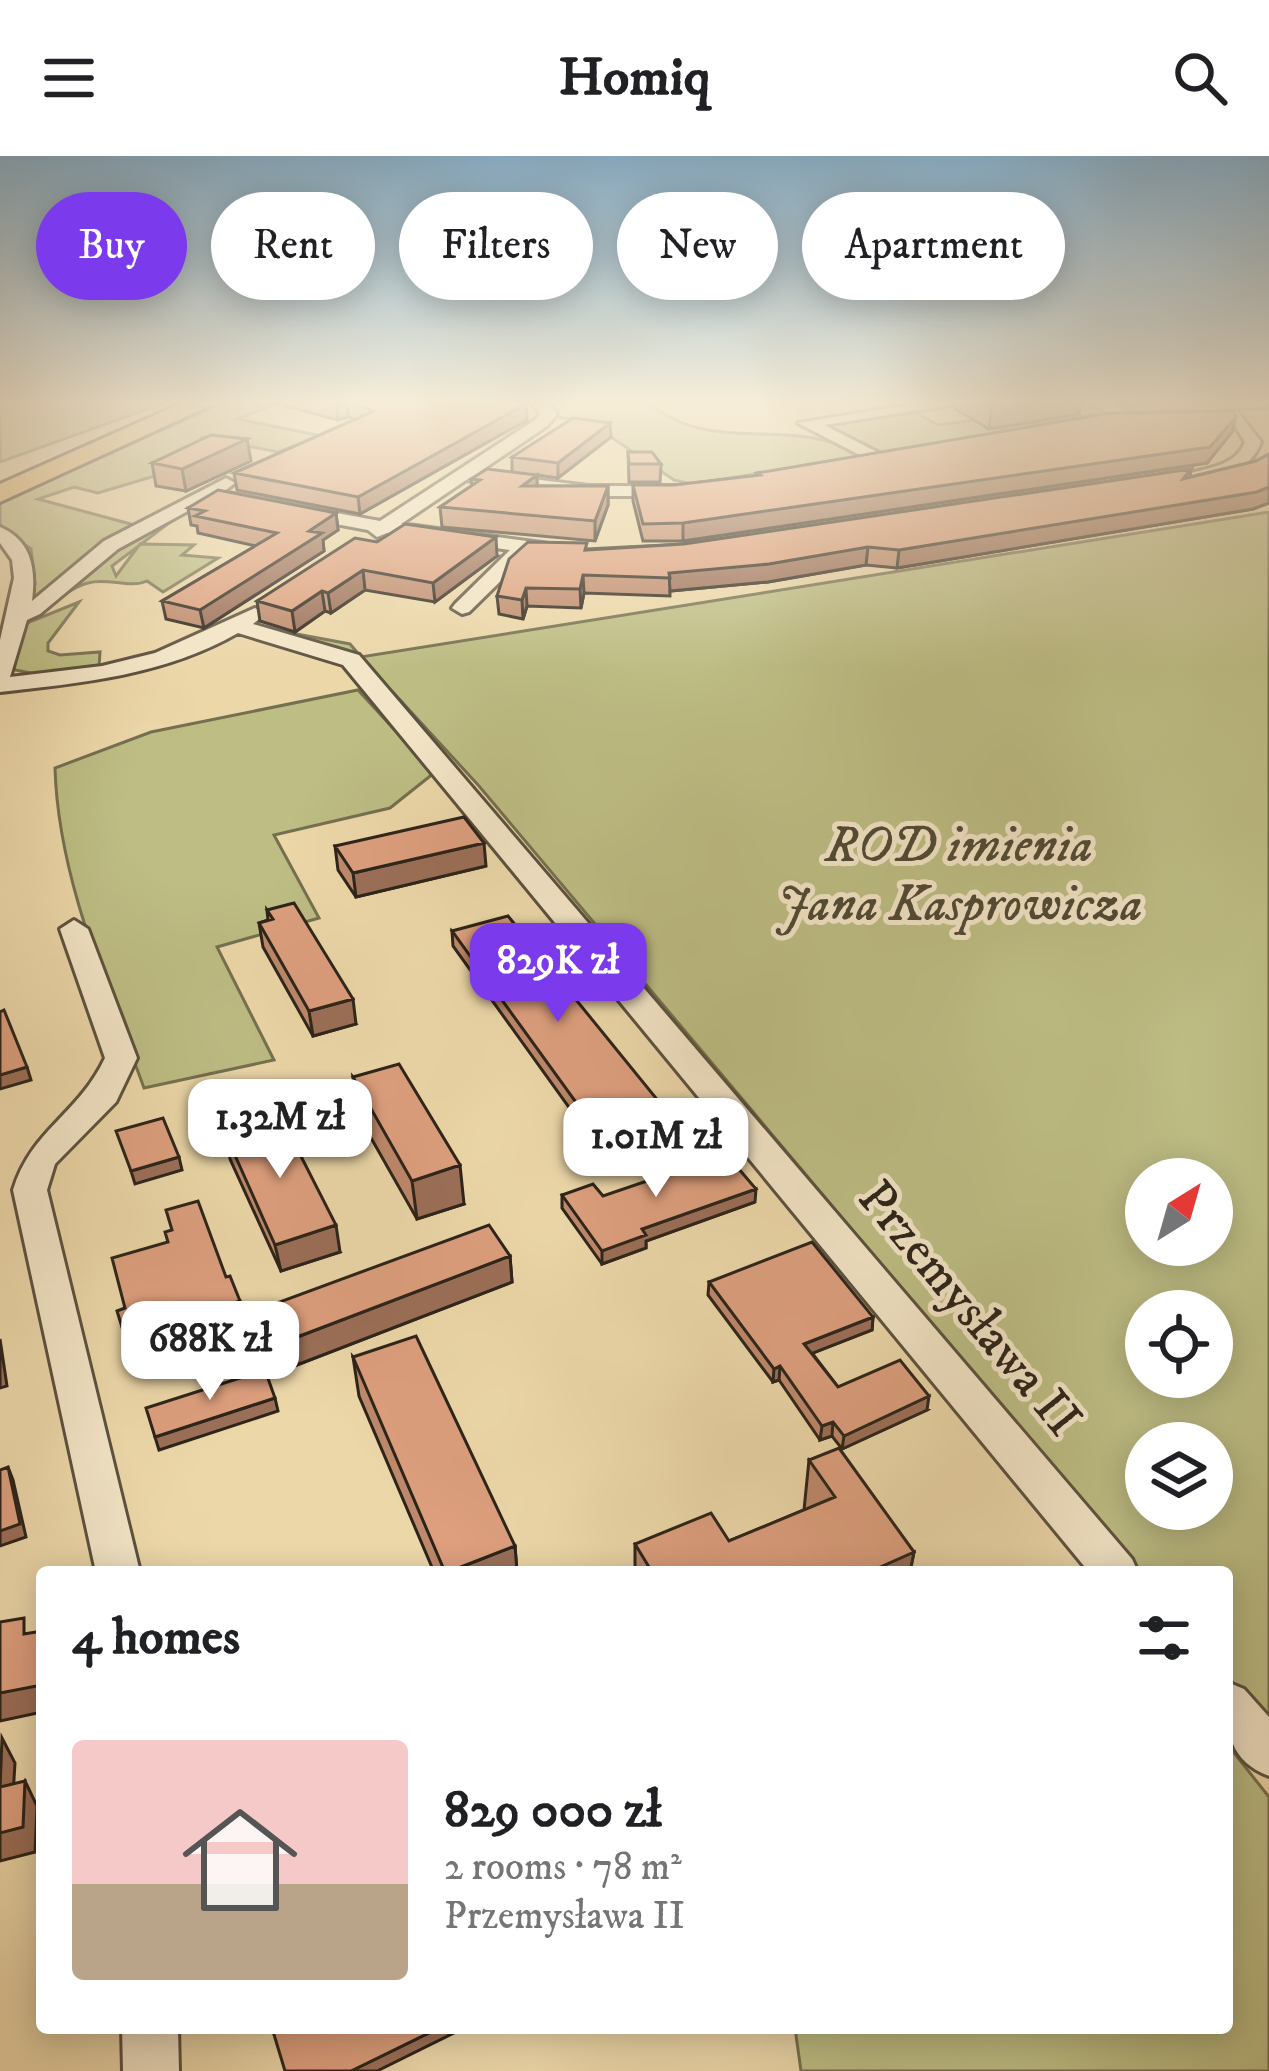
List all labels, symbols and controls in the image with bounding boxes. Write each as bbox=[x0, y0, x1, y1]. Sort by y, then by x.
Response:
icon: menu bbox=[36, 45, 102, 111]
text: Homiq bbox=[559, 45, 710, 112]
icon: search bbox=[1167, 45, 1233, 111]
chip: Buy bbox=[36, 192, 187, 300]
chip: Rent bbox=[211, 192, 375, 300]
chip: Filters bbox=[399, 192, 593, 300]
chip: New bbox=[617, 192, 778, 300]
chip: Apartment bbox=[802, 192, 1065, 300]
park label: ROD imienia Jana Kasprowicza bbox=[775, 814, 1143, 937]
pin: 829K zł bbox=[447, 923, 669, 1025]
text: 829K zł bbox=[497, 937, 619, 986]
pin: 1.32M zł bbox=[156, 1079, 404, 1181]
text: 1.32M zł bbox=[215, 1093, 345, 1142]
pin: 1.01M zł bbox=[532, 1098, 780, 1200]
text: 1.01M zł bbox=[590, 1112, 722, 1161]
north arrow bbox=[1125, 1158, 1233, 1266]
map controls bbox=[1125, 1158, 1233, 1530]
street label: Przemysława II bbox=[843, 1168, 1095, 1450]
button: locate bbox=[1125, 1290, 1233, 1398]
pin: 688K zł bbox=[99, 1301, 321, 1403]
text: 688K zł bbox=[148, 1315, 272, 1364]
button: layers bbox=[1125, 1422, 1233, 1530]
icon: filters bbox=[1131, 1605, 1197, 1671]
text: 4 homes bbox=[72, 1606, 240, 1670]
text: 829 000 zł bbox=[444, 1779, 662, 1843]
icon: home bbox=[168, 1788, 312, 1932]
text: 2 rooms · 78 m² bbox=[444, 1843, 682, 1892]
text: Przemysława II bbox=[444, 1892, 685, 1941]

